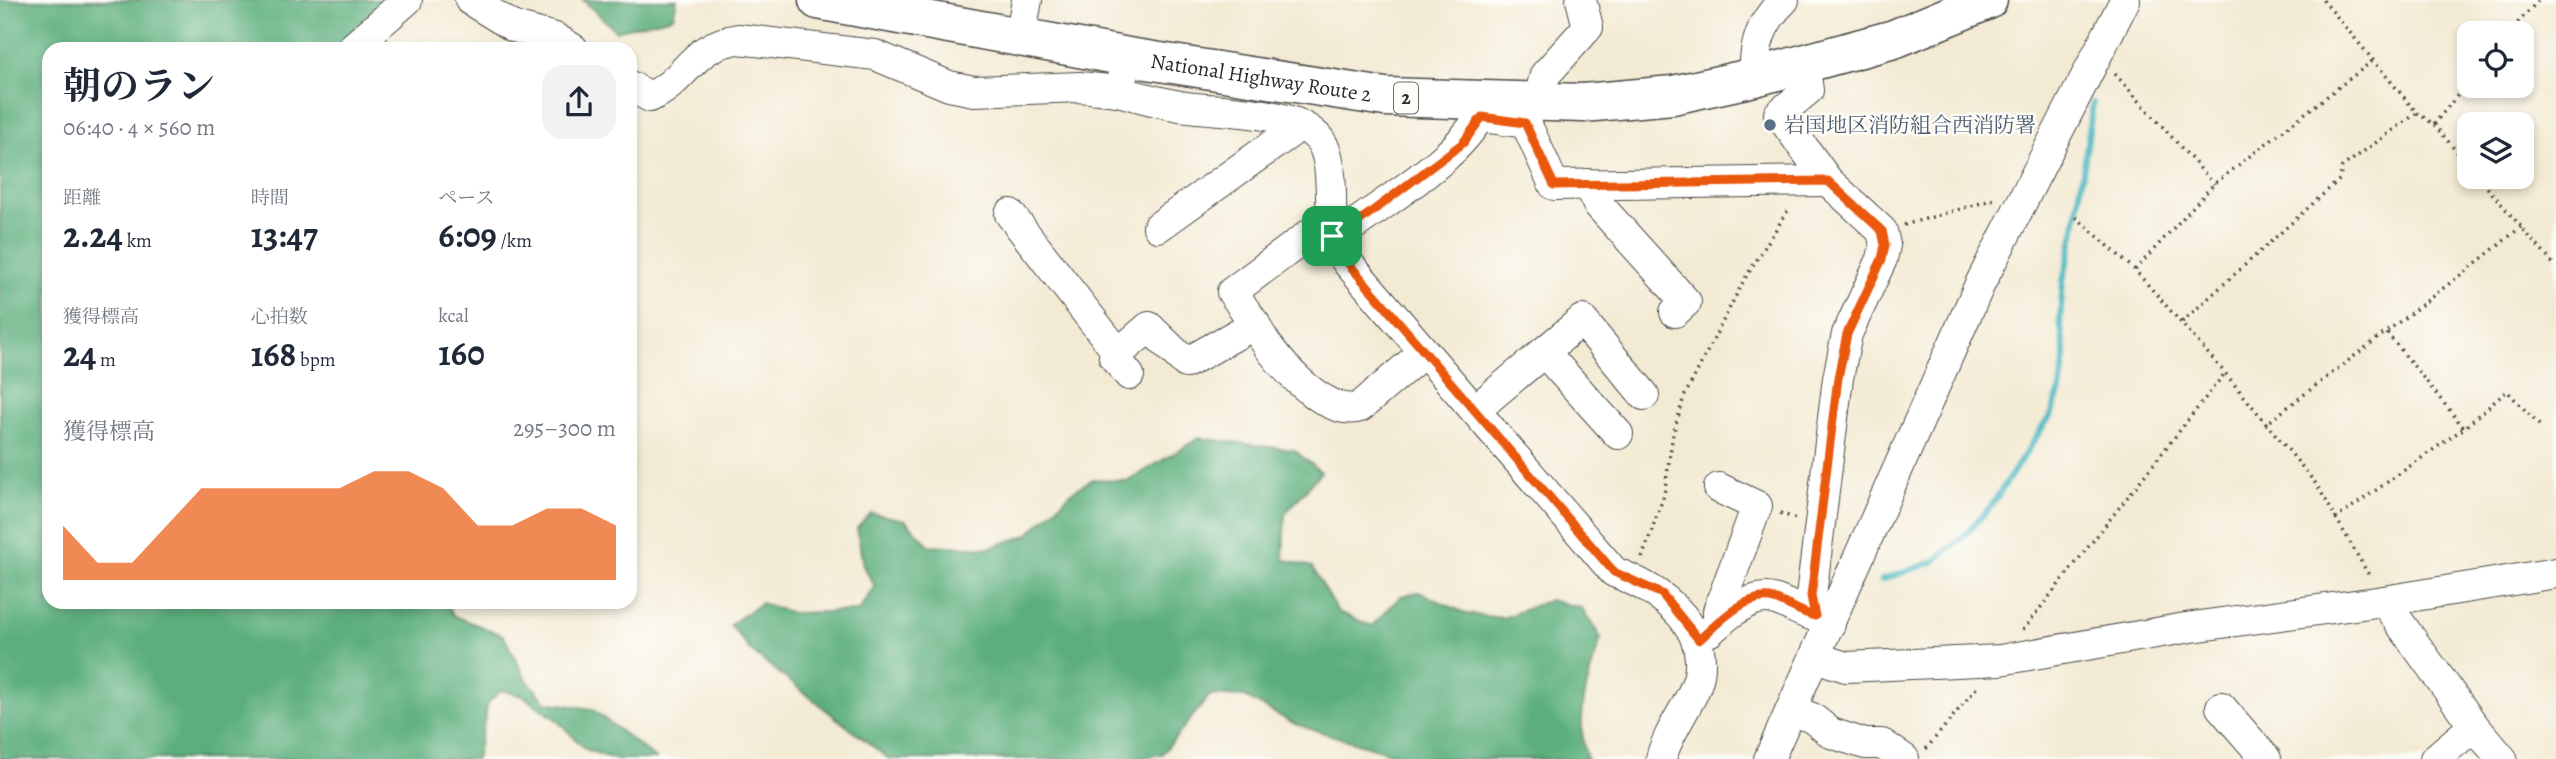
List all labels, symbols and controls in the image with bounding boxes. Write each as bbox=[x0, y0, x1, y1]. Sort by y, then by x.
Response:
map controls bbox=[2457, 21, 2534, 189]
button: locate bbox=[2457, 21, 2534, 98]
street label: National Highway Route 2 bbox=[1149, 47, 1374, 109]
text: 朝のラン bbox=[63, 60, 215, 112]
button: share bbox=[542, 65, 616, 139]
road number: 2 bbox=[1394, 82, 1418, 114]
place label: 岩国地区消防組合西消防署 bbox=[1784, 111, 2036, 139]
text: 06:40 · 4 × 560 m bbox=[63, 112, 215, 143]
button: layers bbox=[2457, 112, 2534, 189]
marker: 岩国地区消防組合西消防署 bbox=[1762, 117, 1778, 133]
text: 距離 bbox=[63, 185, 101, 211]
text: 時間 bbox=[251, 185, 289, 211]
text: ペース bbox=[438, 185, 494, 211]
pin bbox=[1302, 206, 1362, 266]
text: 2.24 bbox=[63, 211, 123, 259]
text: 13:47 bbox=[251, 211, 318, 259]
text: 6:09 bbox=[438, 211, 497, 259]
icon: arrive bbox=[1313, 217, 1351, 255]
text: km bbox=[123, 228, 152, 254]
text: /km bbox=[497, 228, 532, 254]
text: kcal bbox=[438, 303, 469, 329]
text: 獲得標高 bbox=[63, 304, 139, 330]
text: 心拍数 bbox=[251, 304, 308, 330]
text: 160 bbox=[438, 329, 485, 377]
text: 24 bbox=[63, 330, 96, 378]
text: 168 bbox=[251, 330, 296, 378]
text: m bbox=[96, 347, 116, 373]
text: bpm bbox=[296, 347, 336, 373]
text: 295–300 m bbox=[513, 413, 616, 444]
text: 獲得標高 bbox=[63, 416, 155, 447]

